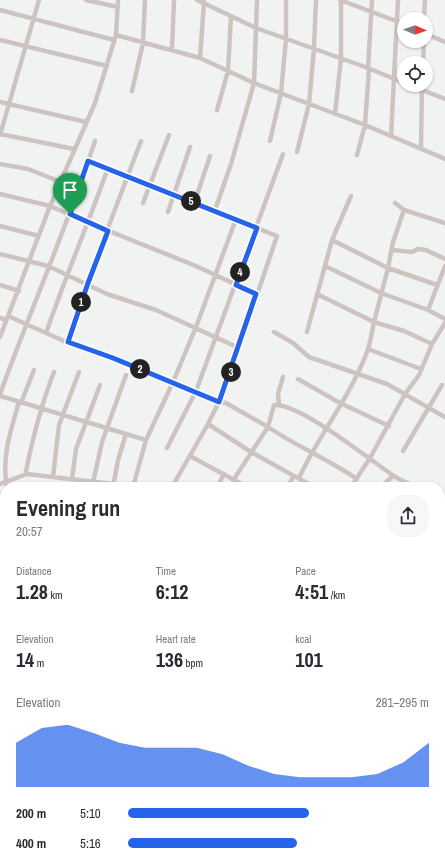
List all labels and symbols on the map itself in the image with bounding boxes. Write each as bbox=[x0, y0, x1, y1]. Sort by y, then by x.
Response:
north arrow bbox=[397, 12, 433, 48]
pin bbox=[53, 173, 87, 214]
pin: 5 bbox=[181, 191, 201, 211]
pin: 4 bbox=[230, 262, 250, 282]
pin: 1 bbox=[71, 292, 91, 312]
pin: 2 bbox=[130, 359, 150, 379]
pin: 3 bbox=[221, 362, 241, 382]

